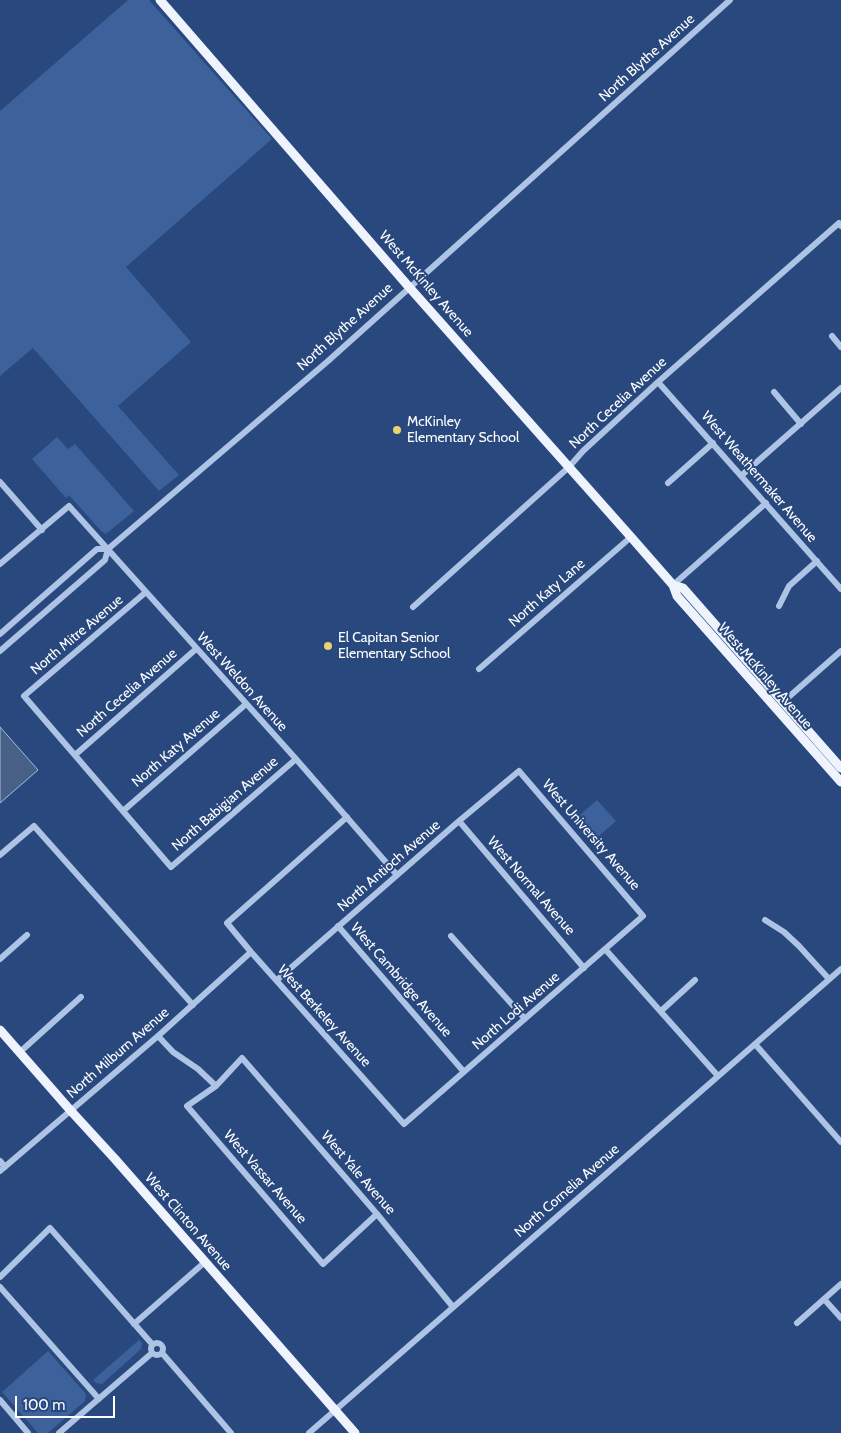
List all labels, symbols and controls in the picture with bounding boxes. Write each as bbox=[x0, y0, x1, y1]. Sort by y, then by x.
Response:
street label: North Blythe Avenue bbox=[596, 11, 698, 105]
street label: West McKinley Avenue bbox=[375, 228, 477, 340]
street label: North Blythe Avenue bbox=[294, 280, 396, 374]
street label: North Cecelia Avenue bbox=[566, 354, 670, 452]
street label: West Weathermaker Avenue bbox=[698, 408, 820, 546]
place label: McKinley Elementary School bbox=[407, 414, 519, 447]
marker: McKinley Elementary School bbox=[391, 424, 403, 436]
street label: North Katy Lane bbox=[505, 555, 589, 631]
street label: North Mitre Avenue bbox=[28, 592, 126, 678]
street label: West McKinley Avenue bbox=[714, 620, 816, 732]
street label: West Weldon Avenue bbox=[193, 629, 291, 735]
place label: El Capitan Senior Elementary School bbox=[338, 630, 450, 662]
marker: El Capitan Senior Elementary School bbox=[322, 640, 334, 652]
street label: North Cecelia Avenue bbox=[74, 645, 180, 741]
street label: North Katy Avenue bbox=[129, 705, 223, 791]
street label: North Babigian Avenue bbox=[168, 753, 282, 855]
street label: West University Avenue bbox=[539, 776, 643, 894]
street label: North Antioch Avenue bbox=[334, 817, 444, 915]
street label: West Normal Avenue bbox=[484, 833, 578, 939]
street label: West Cambridge Avenue bbox=[347, 919, 455, 1041]
street label: West Berkeley Avenue bbox=[274, 961, 374, 1071]
street label: North Lodi Avenue bbox=[469, 969, 563, 1053]
street label: North Milburn Avenue bbox=[64, 1004, 172, 1102]
street label: West Vassar Avenue bbox=[220, 1127, 310, 1227]
street label: West Yale Avenue bbox=[317, 1128, 399, 1218]
street label: North Cornelia Avenue bbox=[511, 1141, 623, 1241]
street label: West Clinton Avenue bbox=[141, 1170, 235, 1274]
scale bar bbox=[18, 1386, 118, 1418]
text: 100 m bbox=[23, 1396, 65, 1414]

